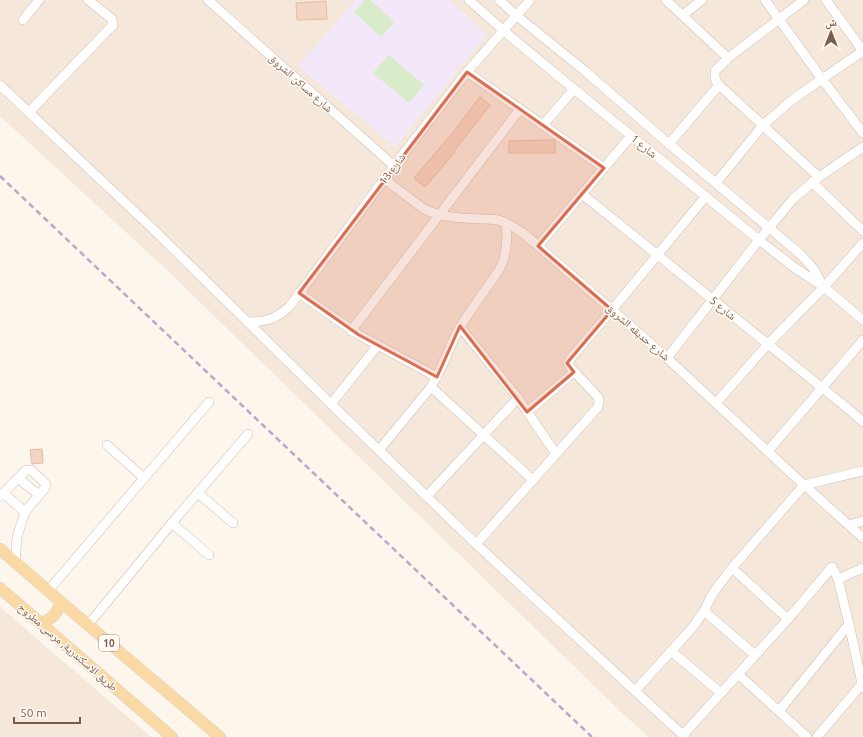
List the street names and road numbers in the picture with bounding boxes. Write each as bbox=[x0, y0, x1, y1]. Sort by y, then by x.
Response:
street label: شارع مساكن الشروق bbox=[266, 51, 335, 115]
street label: شارع 1 bbox=[628, 132, 659, 161]
street label: شارع 13 bbox=[376, 151, 408, 188]
street label: شارع 5 bbox=[707, 294, 738, 323]
street label: شارع حديقه الشروق bbox=[603, 301, 672, 364]
street label: طريق الاسكندرية, مرسى مطروح bbox=[15, 601, 120, 694]
road number: 10 bbox=[99, 635, 119, 651]

